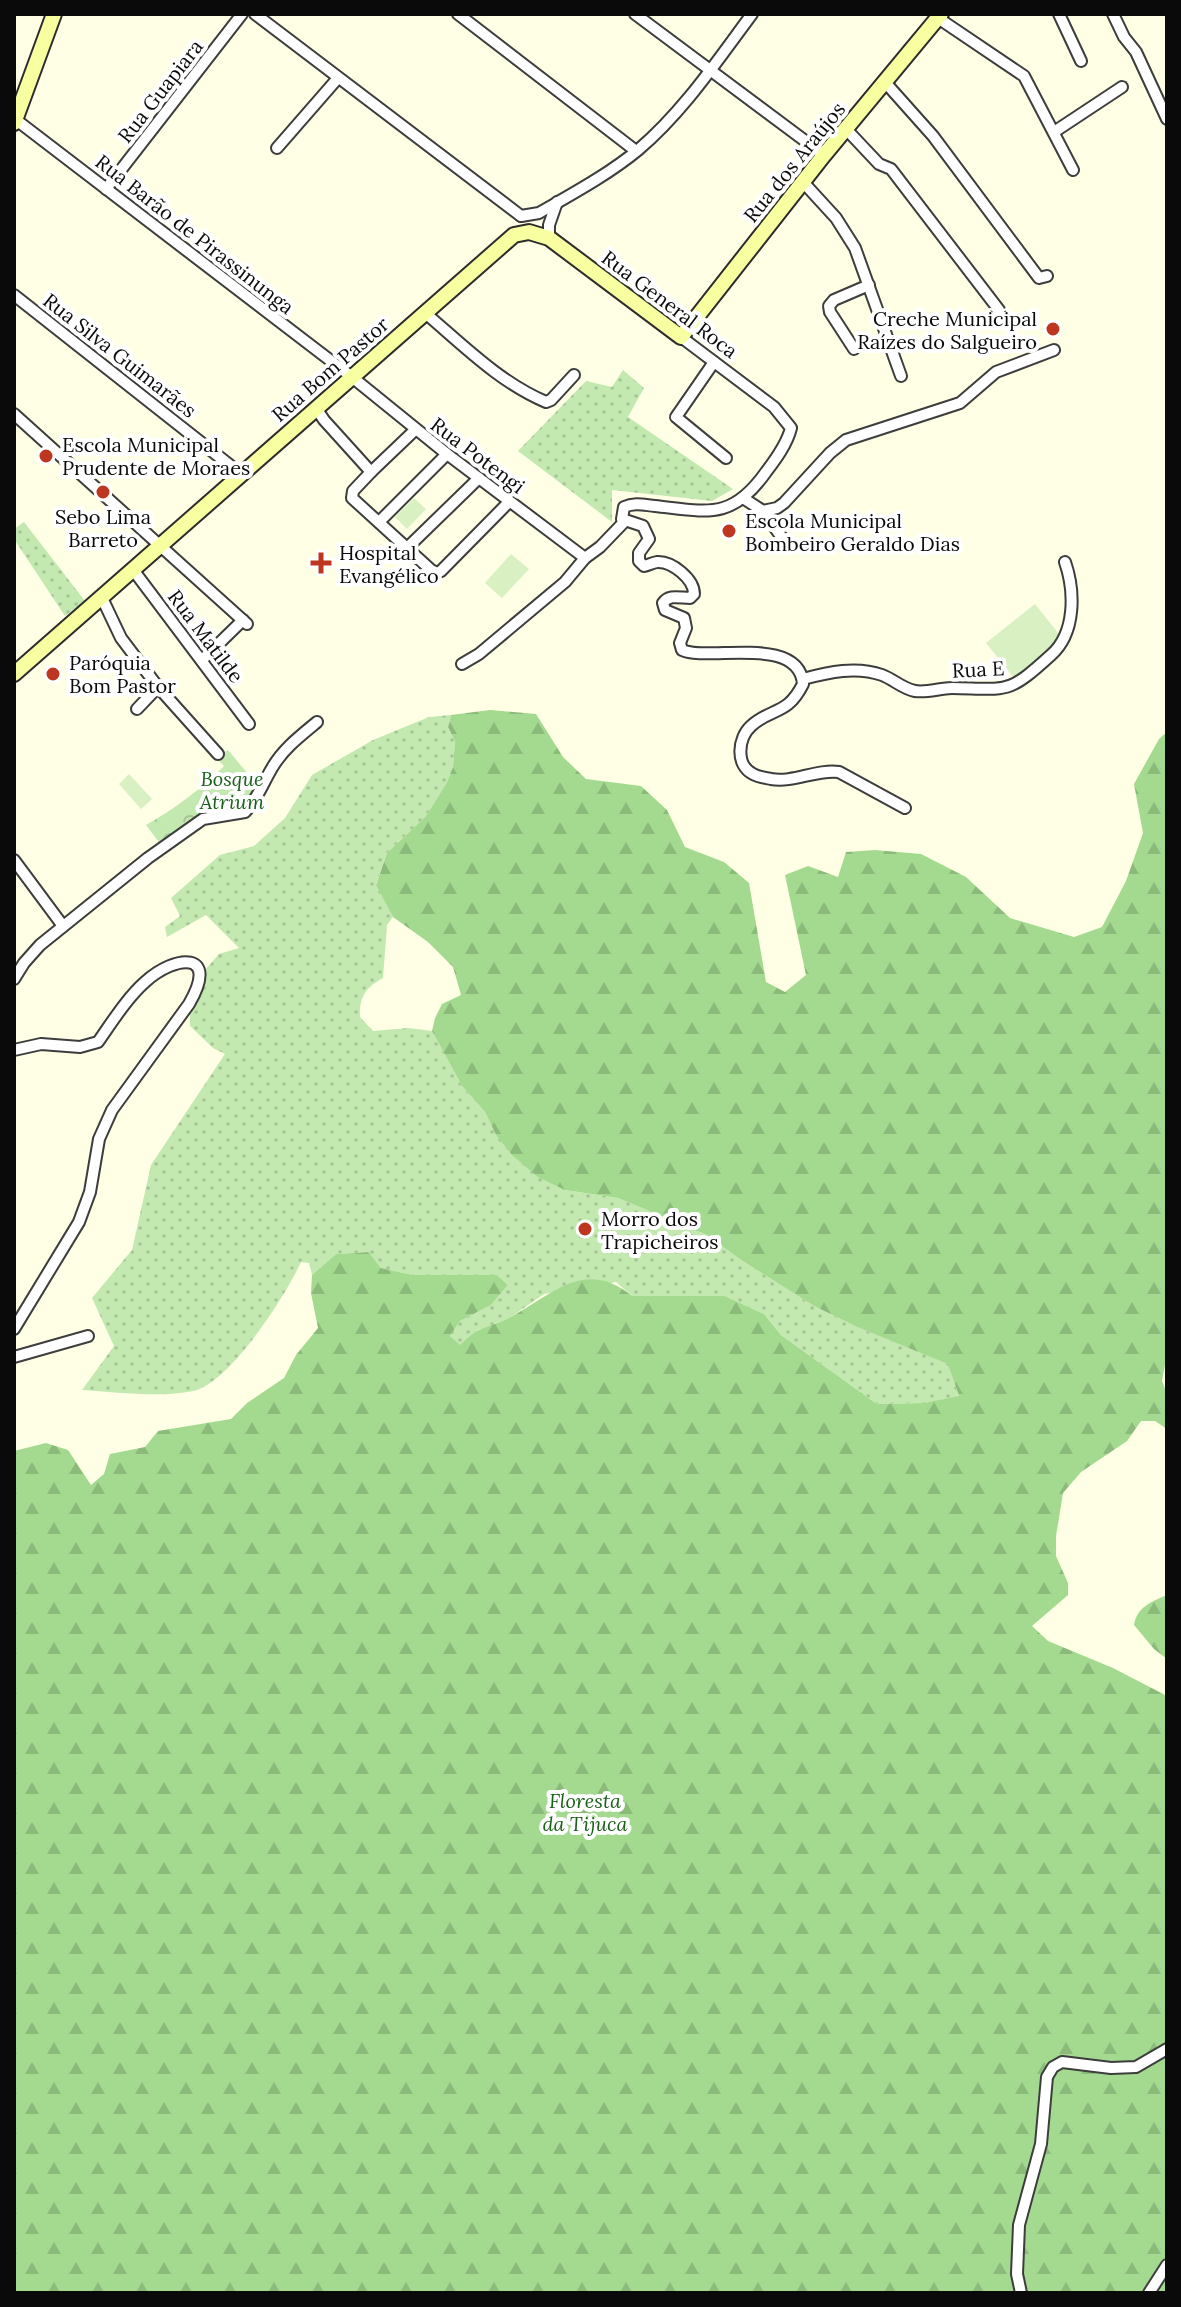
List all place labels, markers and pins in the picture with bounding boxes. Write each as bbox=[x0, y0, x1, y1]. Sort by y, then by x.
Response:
place label: Creche Municipal Raízes do Salgueiro bbox=[857, 306, 1037, 354]
marker: Creche Municipal Raízes do Salgueiro bbox=[1044, 320, 1062, 338]
place label: Escola Municipal Prudente de Moraes bbox=[62, 432, 250, 480]
marker: Escola Municipal Prudente de Moraes bbox=[37, 447, 55, 465]
marker: Sebo Lima Barreto bbox=[94, 483, 112, 501]
place label: Sebo Lima Barreto bbox=[55, 504, 151, 552]
place label: Escola Municipal Bombeiro Geraldo Dias bbox=[745, 508, 960, 556]
marker: Escola Municipal Bombeiro Geraldo Dias bbox=[720, 522, 738, 540]
place label: Hospital Evangélico bbox=[339, 540, 439, 588]
marker: Hospital Evangélico bbox=[310, 552, 332, 574]
place label: Paróquia Bom Pastor bbox=[69, 650, 176, 698]
marker: Paróquia Bom Pastor bbox=[44, 665, 62, 683]
place label: Morro dos Trapicheiros bbox=[601, 1206, 718, 1254]
marker: Morro dos Trapicheiros bbox=[576, 1220, 594, 1238]

